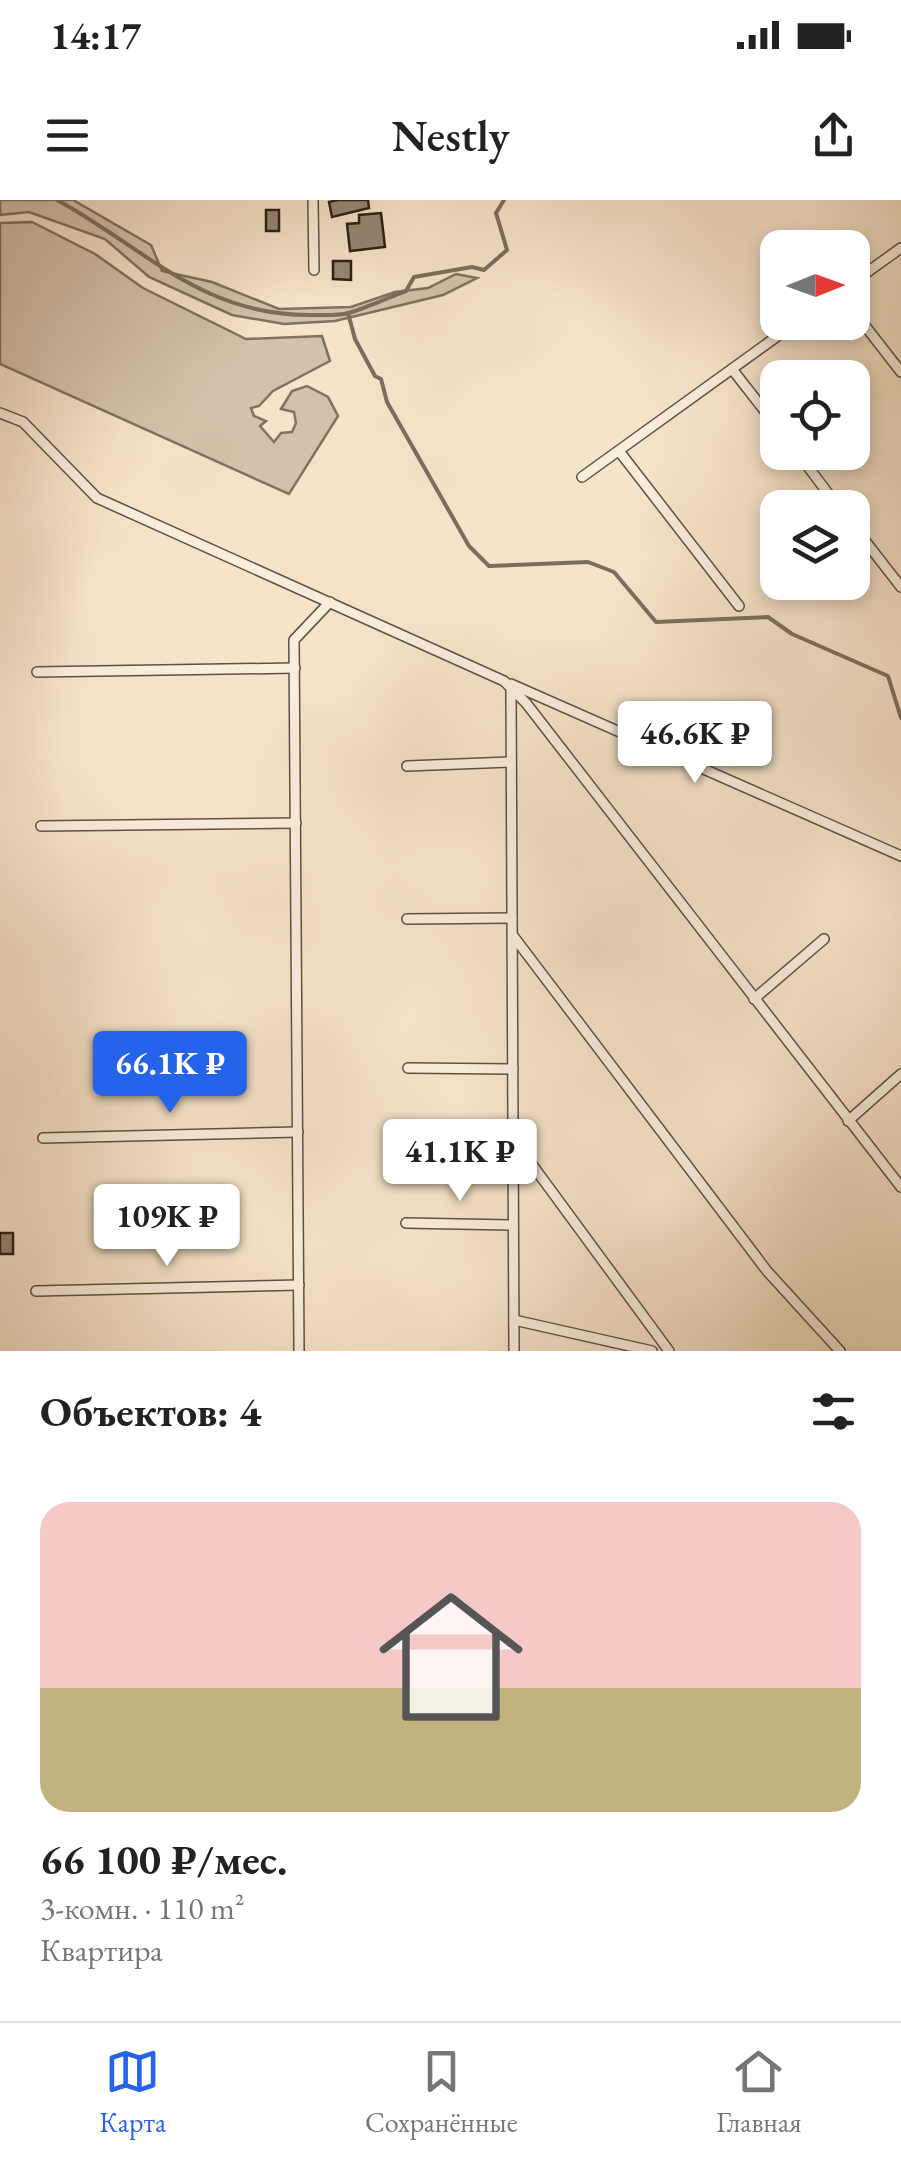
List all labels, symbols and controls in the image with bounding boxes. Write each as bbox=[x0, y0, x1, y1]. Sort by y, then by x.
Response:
text: 14:17 bbox=[50, 11, 141, 60]
text: Nestly bbox=[391, 106, 510, 164]
icon: menu bbox=[40, 108, 95, 163]
icon: share bbox=[806, 108, 861, 163]
north arrow bbox=[760, 230, 870, 340]
map controls bbox=[760, 230, 870, 600]
button: locate bbox=[760, 360, 870, 470]
button: layers bbox=[760, 490, 870, 600]
pin: 46.6K ₽ bbox=[603, 701, 787, 786]
text: 46.6K ₽ bbox=[640, 712, 750, 754]
pin: 66.1K ₽ bbox=[78, 1031, 262, 1116]
text: 66.1K ₽ bbox=[115, 1042, 225, 1084]
pin: 41.1K ₽ bbox=[368, 1119, 552, 1204]
text: 41.1K ₽ bbox=[405, 1130, 515, 1172]
pin: 109K ₽ bbox=[86, 1184, 248, 1269]
text: 109K ₽ bbox=[116, 1195, 218, 1237]
text: Объектов: 4 bbox=[40, 1384, 261, 1439]
icon: filters bbox=[806, 1384, 861, 1439]
icon: home bbox=[361, 1567, 541, 1747]
text: 66 100 ₽/мес. bbox=[40, 1832, 287, 1887]
text: 3-комн. · 110 m² bbox=[40, 1887, 245, 1929]
text: Квартира bbox=[40, 1929, 163, 1971]
tab: Карта bbox=[99, 2044, 166, 2140]
tab: Сохранённые bbox=[365, 2044, 518, 2140]
tab: Главная bbox=[716, 2044, 802, 2140]

